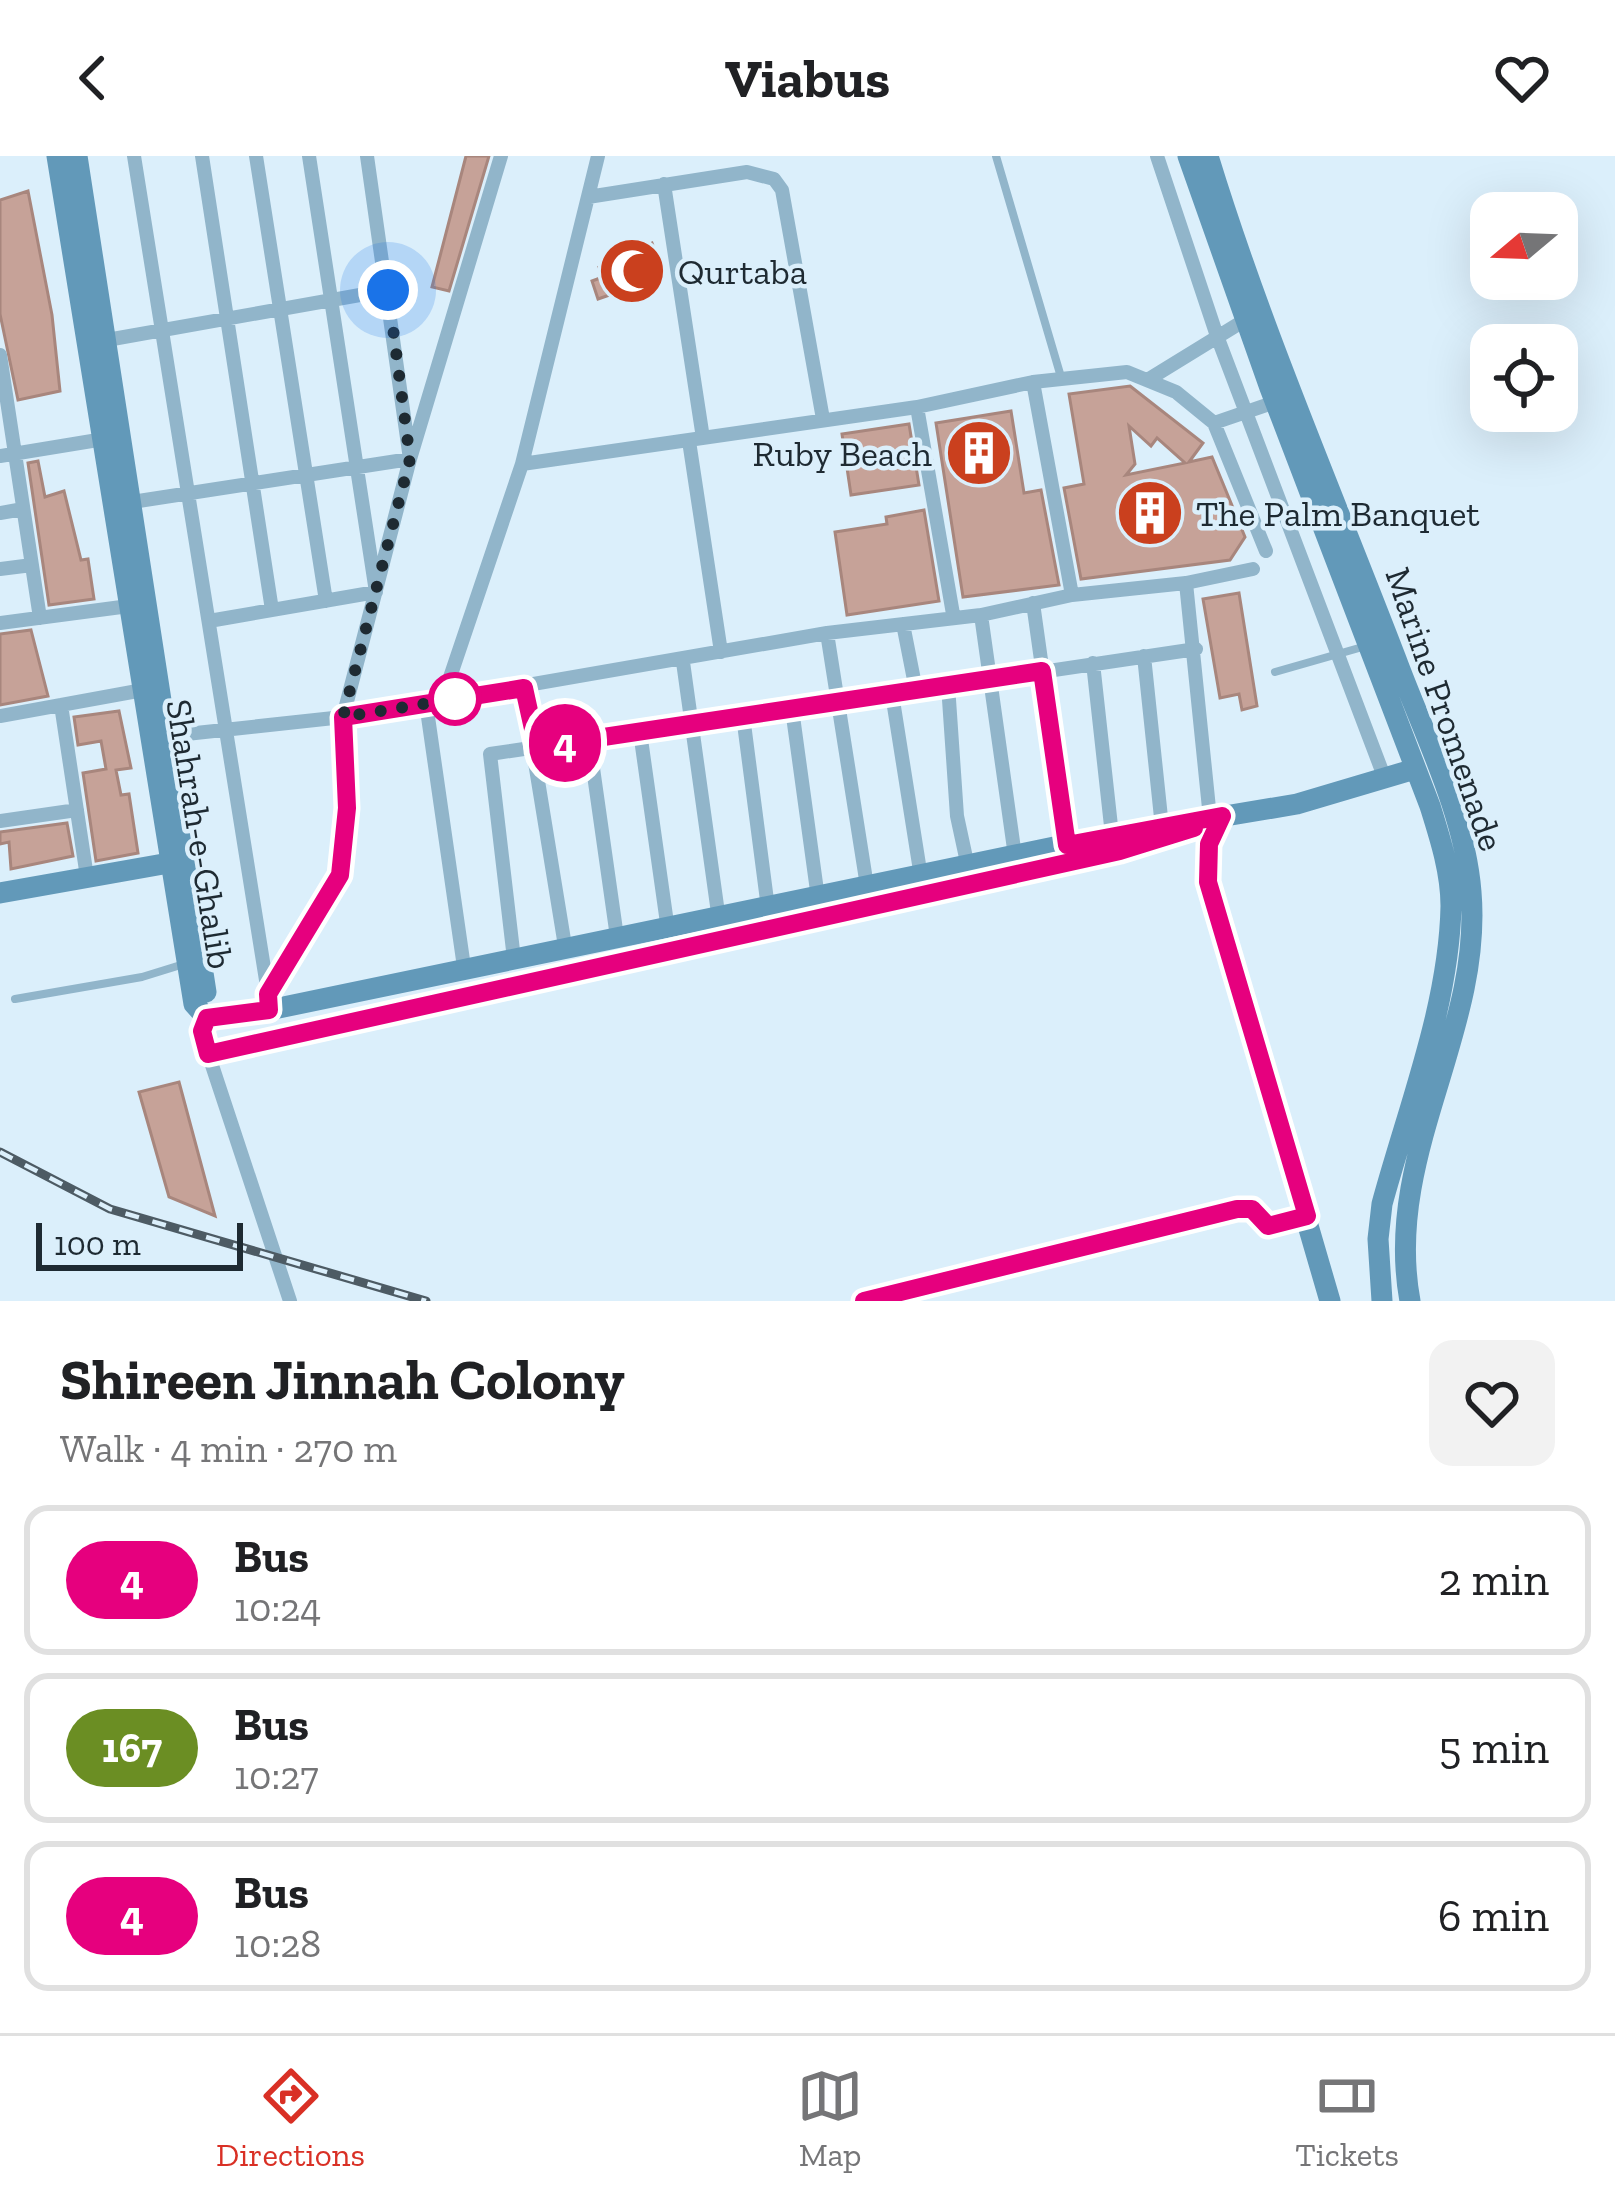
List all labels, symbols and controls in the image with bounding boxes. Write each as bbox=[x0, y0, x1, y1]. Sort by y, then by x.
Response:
icon: back bbox=[60, 45, 126, 111]
icon: heart bbox=[1489, 45, 1555, 111]
text: Viabus bbox=[725, 46, 890, 111]
north arrow bbox=[1470, 192, 1578, 300]
map controls bbox=[1470, 192, 1578, 432]
mosque icon: Qurtaba bbox=[597, 236, 667, 306]
place label: Qurtaba bbox=[678, 250, 807, 293]
your location bbox=[358, 260, 418, 320]
button: locate bbox=[1470, 324, 1578, 432]
building icon: Ruby Beach bbox=[944, 418, 1014, 488]
place label: Ruby Beach bbox=[752, 432, 932, 475]
building icon: The Palm Banquet bbox=[1115, 478, 1185, 548]
place label: The Palm Banquet bbox=[1196, 492, 1480, 535]
street label: Marine Promenade bbox=[1376, 562, 1514, 856]
unlabelled marker bbox=[430, 674, 480, 724]
street label: Shahrah-e-Ghalib bbox=[157, 696, 243, 972]
line badge: 4 bbox=[526, 704, 604, 782]
text: 4 bbox=[553, 717, 577, 768]
scale bar bbox=[36, 1217, 243, 1270]
text: 100 m bbox=[54, 1224, 141, 1263]
button: heart bbox=[1429, 1340, 1555, 1466]
text: Shireen Jinnah Colony bbox=[60, 1345, 625, 1414]
text: Walk · 4 min · 270 m bbox=[60, 1425, 397, 1472]
text: Bus bbox=[234, 1530, 309, 1584]
text: 2 min bbox=[1438, 1553, 1549, 1607]
text: 4 bbox=[120, 1554, 144, 1605]
text: 10:24 bbox=[234, 1584, 321, 1631]
text: Bus bbox=[234, 1698, 309, 1752]
text: 5 min bbox=[1439, 1721, 1549, 1775]
text: 167 bbox=[102, 1722, 162, 1773]
text: 10:27 bbox=[234, 1752, 319, 1799]
text: Bus bbox=[234, 1866, 309, 1920]
text: 6 min bbox=[1438, 1889, 1549, 1943]
text: 4 bbox=[120, 1890, 144, 1941]
text: 10:28 bbox=[234, 1920, 321, 1967]
tab: Directions bbox=[216, 2063, 365, 2174]
tab: Map bbox=[797, 2063, 863, 2174]
tab: Tickets bbox=[1295, 2063, 1399, 2174]

